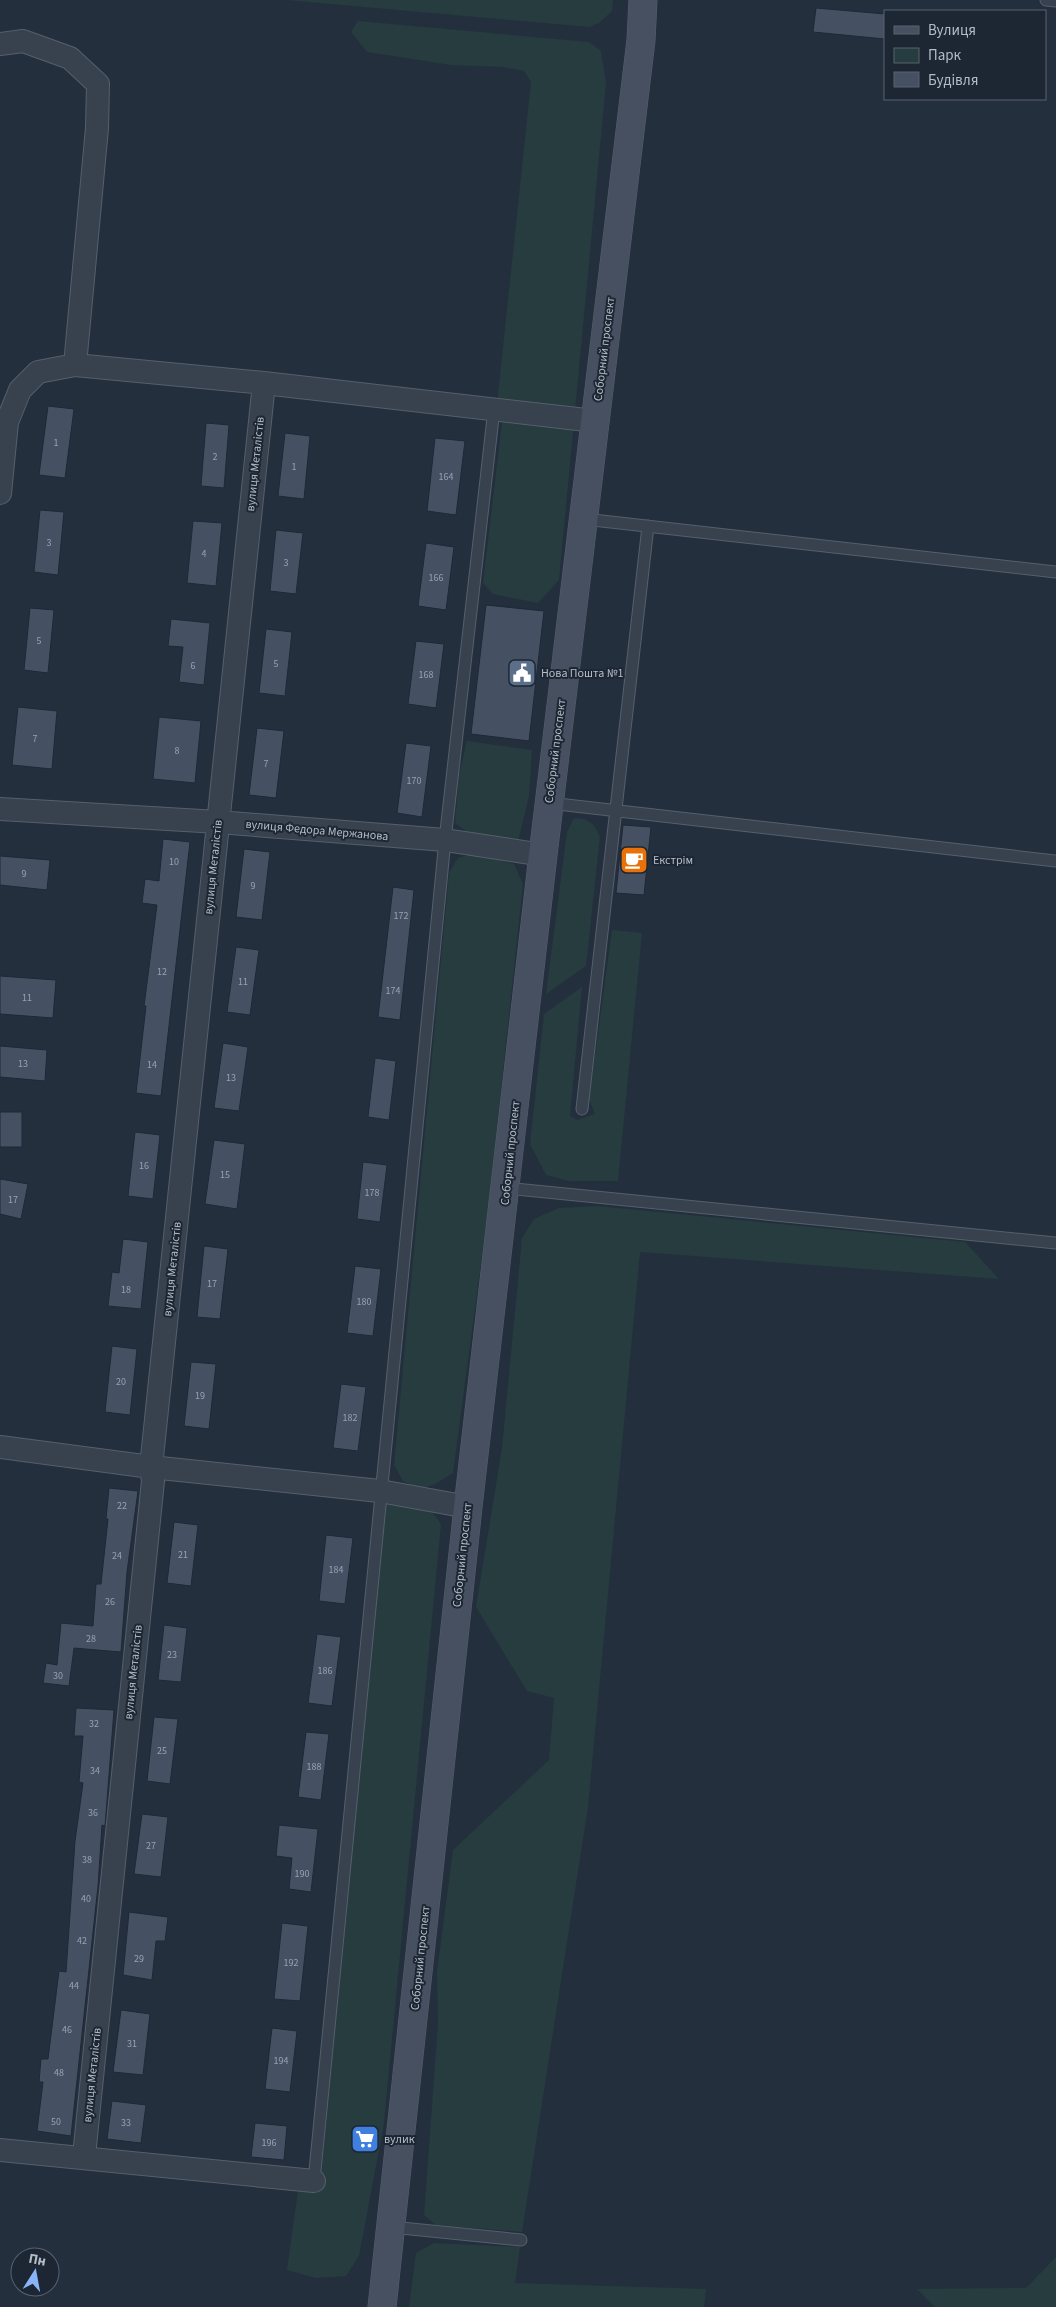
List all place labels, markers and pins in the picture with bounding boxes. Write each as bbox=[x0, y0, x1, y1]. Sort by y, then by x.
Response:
public building icon: Нова Пошта №1 bbox=[507, 658, 537, 688]
place label: Нова Пошта №1 bbox=[541, 665, 624, 682]
cafe icon: Екстрім bbox=[619, 845, 649, 875]
place label: Екстрім bbox=[653, 852, 693, 869]
supermarket icon: вулик bbox=[350, 2124, 380, 2154]
place label: вулик bbox=[384, 2131, 415, 2148]

